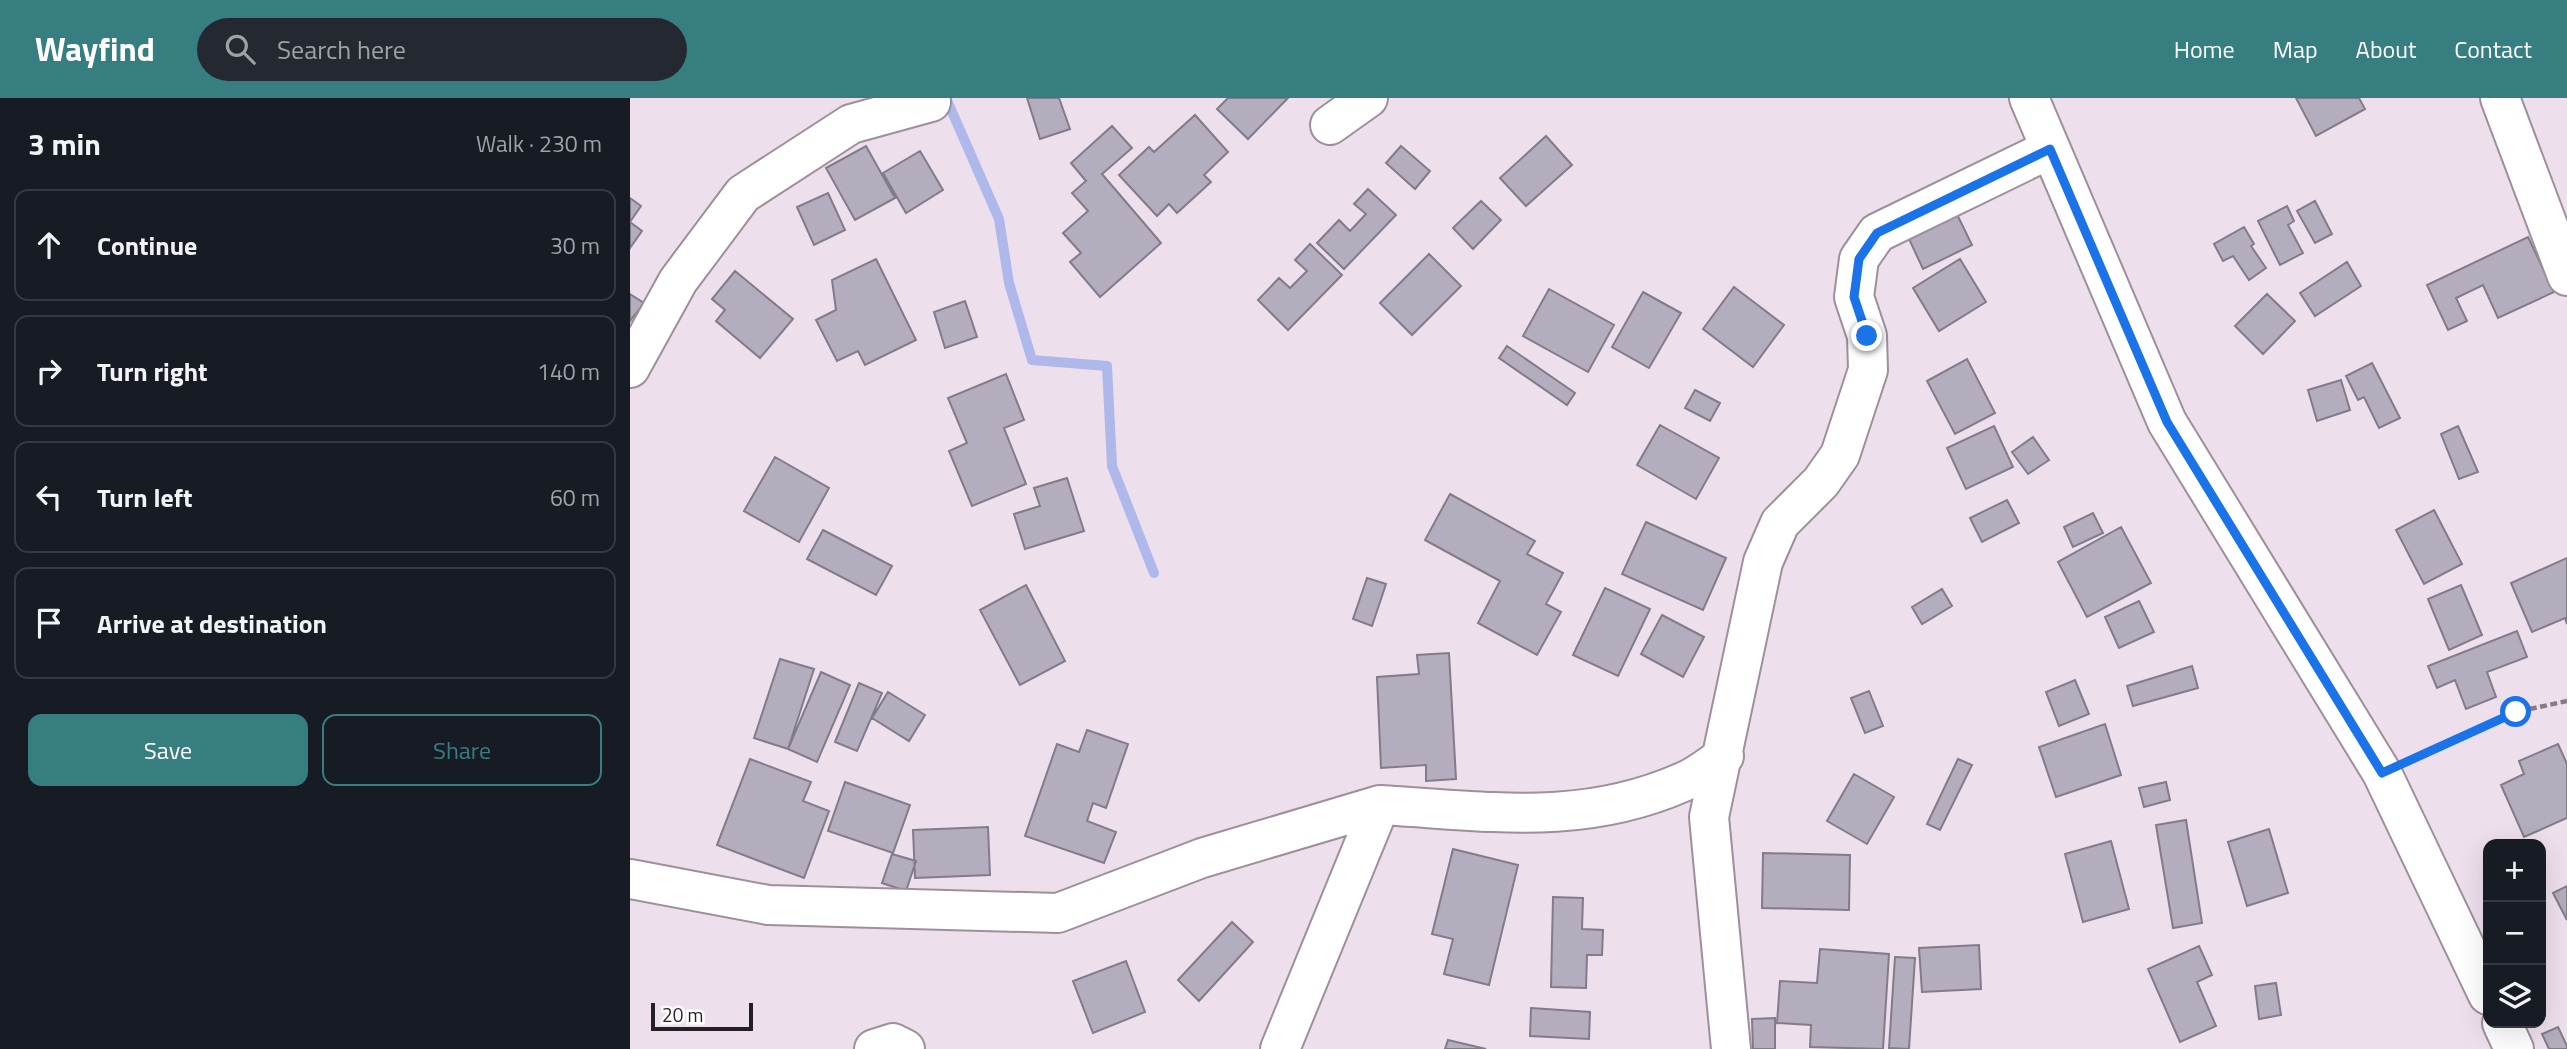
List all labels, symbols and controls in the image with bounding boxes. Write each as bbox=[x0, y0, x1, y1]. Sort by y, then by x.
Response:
search box bbox=[197, 18, 687, 81]
text: Wayfind bbox=[35, 24, 155, 74]
icon: search bbox=[221, 30, 259, 68]
text: Search here bbox=[277, 30, 406, 69]
text: Home bbox=[2174, 31, 2235, 67]
text: Map bbox=[2273, 31, 2318, 67]
text: About bbox=[2356, 31, 2416, 67]
text: Contact bbox=[2454, 31, 2532, 67]
text: 3 min bbox=[28, 121, 101, 167]
text: Walk · 230 m bbox=[476, 126, 602, 161]
icon: ahead bbox=[30, 226, 68, 264]
text: Continue bbox=[97, 226, 197, 265]
text: 30 m bbox=[550, 228, 600, 263]
route end bbox=[1851, 320, 1882, 351]
icon: right bbox=[30, 352, 68, 390]
text: Turn right bbox=[97, 352, 208, 391]
text: 140 m bbox=[537, 354, 600, 389]
icon: left bbox=[30, 478, 68, 516]
text: Turn left bbox=[97, 478, 192, 517]
text: 60 m bbox=[550, 480, 600, 515]
icon: arrive bbox=[30, 604, 68, 642]
text: Arrive at destination bbox=[97, 604, 327, 643]
route start bbox=[2500, 696, 2531, 727]
button: Save bbox=[28, 714, 308, 786]
button: Share bbox=[322, 714, 602, 786]
map controls bbox=[2483, 839, 2546, 1028]
button: + bbox=[2483, 839, 2546, 902]
button: − bbox=[2483, 902, 2546, 965]
button: layers bbox=[2483, 965, 2546, 1028]
scale bar bbox=[651, 1000, 752, 1032]
text: 20 m bbox=[662, 1000, 703, 1029]

